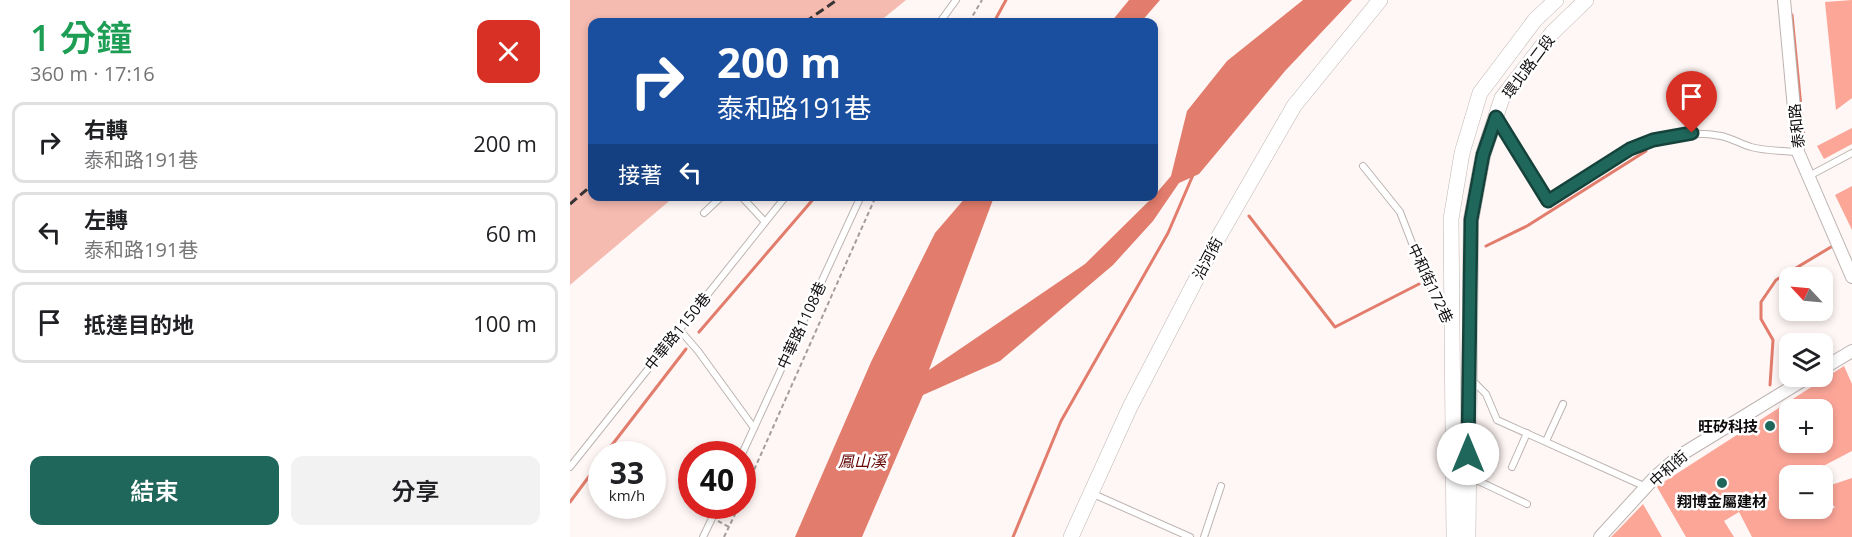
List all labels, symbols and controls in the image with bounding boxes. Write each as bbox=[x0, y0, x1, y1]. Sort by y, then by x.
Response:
text: 1 分鐘 bbox=[30, 13, 132, 62]
button: close bbox=[477, 20, 540, 83]
street label: 環北路二段 bbox=[1497, 30, 1559, 102]
text: 200 m bbox=[717, 33, 841, 90]
icon: right bbox=[618, 42, 696, 120]
text: 360 m · 17:16 bbox=[30, 60, 155, 87]
pin bbox=[1666, 71, 1717, 133]
icon: arrive bbox=[1675, 80, 1708, 113]
text: 泰和路191巷 bbox=[717, 89, 871, 126]
street label: 泰和路 bbox=[1784, 103, 1808, 149]
text: 右轉 bbox=[84, 114, 128, 144]
icon: right bbox=[33, 126, 66, 159]
text: 200 m bbox=[473, 128, 537, 158]
text: 泰和路191巷 bbox=[84, 146, 198, 173]
icon: left bbox=[674, 156, 707, 189]
text: 接著 bbox=[618, 159, 662, 189]
text: 左轉 bbox=[84, 204, 128, 234]
icon: left bbox=[33, 216, 66, 249]
text: 60 m bbox=[486, 218, 537, 248]
street label: 沿河街 bbox=[1188, 233, 1226, 283]
text: 泰和路191巷 bbox=[84, 236, 198, 263]
street label: 中和街172巷 bbox=[1404, 240, 1458, 326]
north arrow bbox=[1779, 267, 1833, 321]
map controls bbox=[1779, 267, 1833, 519]
street label: 中華路1108巷 bbox=[772, 278, 830, 372]
street label: 中華路1150巷 bbox=[640, 288, 714, 374]
icon: arrive bbox=[33, 306, 66, 339]
text: 100 m bbox=[473, 308, 537, 338]
text: 抵達目的地 bbox=[84, 309, 194, 339]
button: layers bbox=[1779, 333, 1833, 387]
button: + bbox=[1779, 399, 1833, 453]
place label: 旺矽科技 bbox=[1698, 416, 1758, 436]
marker: 旺矽科技 bbox=[1763, 419, 1777, 433]
position arrow bbox=[1436, 422, 1500, 486]
speed limit sign: 40 bbox=[678, 441, 756, 519]
street label: 中和街 bbox=[1645, 446, 1691, 490]
water label: 鳳山溪 bbox=[838, 450, 888, 472]
text: 33 bbox=[610, 452, 644, 493]
button: 結束 bbox=[30, 456, 279, 525]
button: 分享 bbox=[291, 456, 540, 525]
button: − bbox=[1779, 465, 1833, 519]
marker: 翔博金屬建材 bbox=[1715, 476, 1729, 490]
text: km/h bbox=[609, 485, 645, 505]
place label: 翔博金屬建材 bbox=[1677, 491, 1767, 511]

